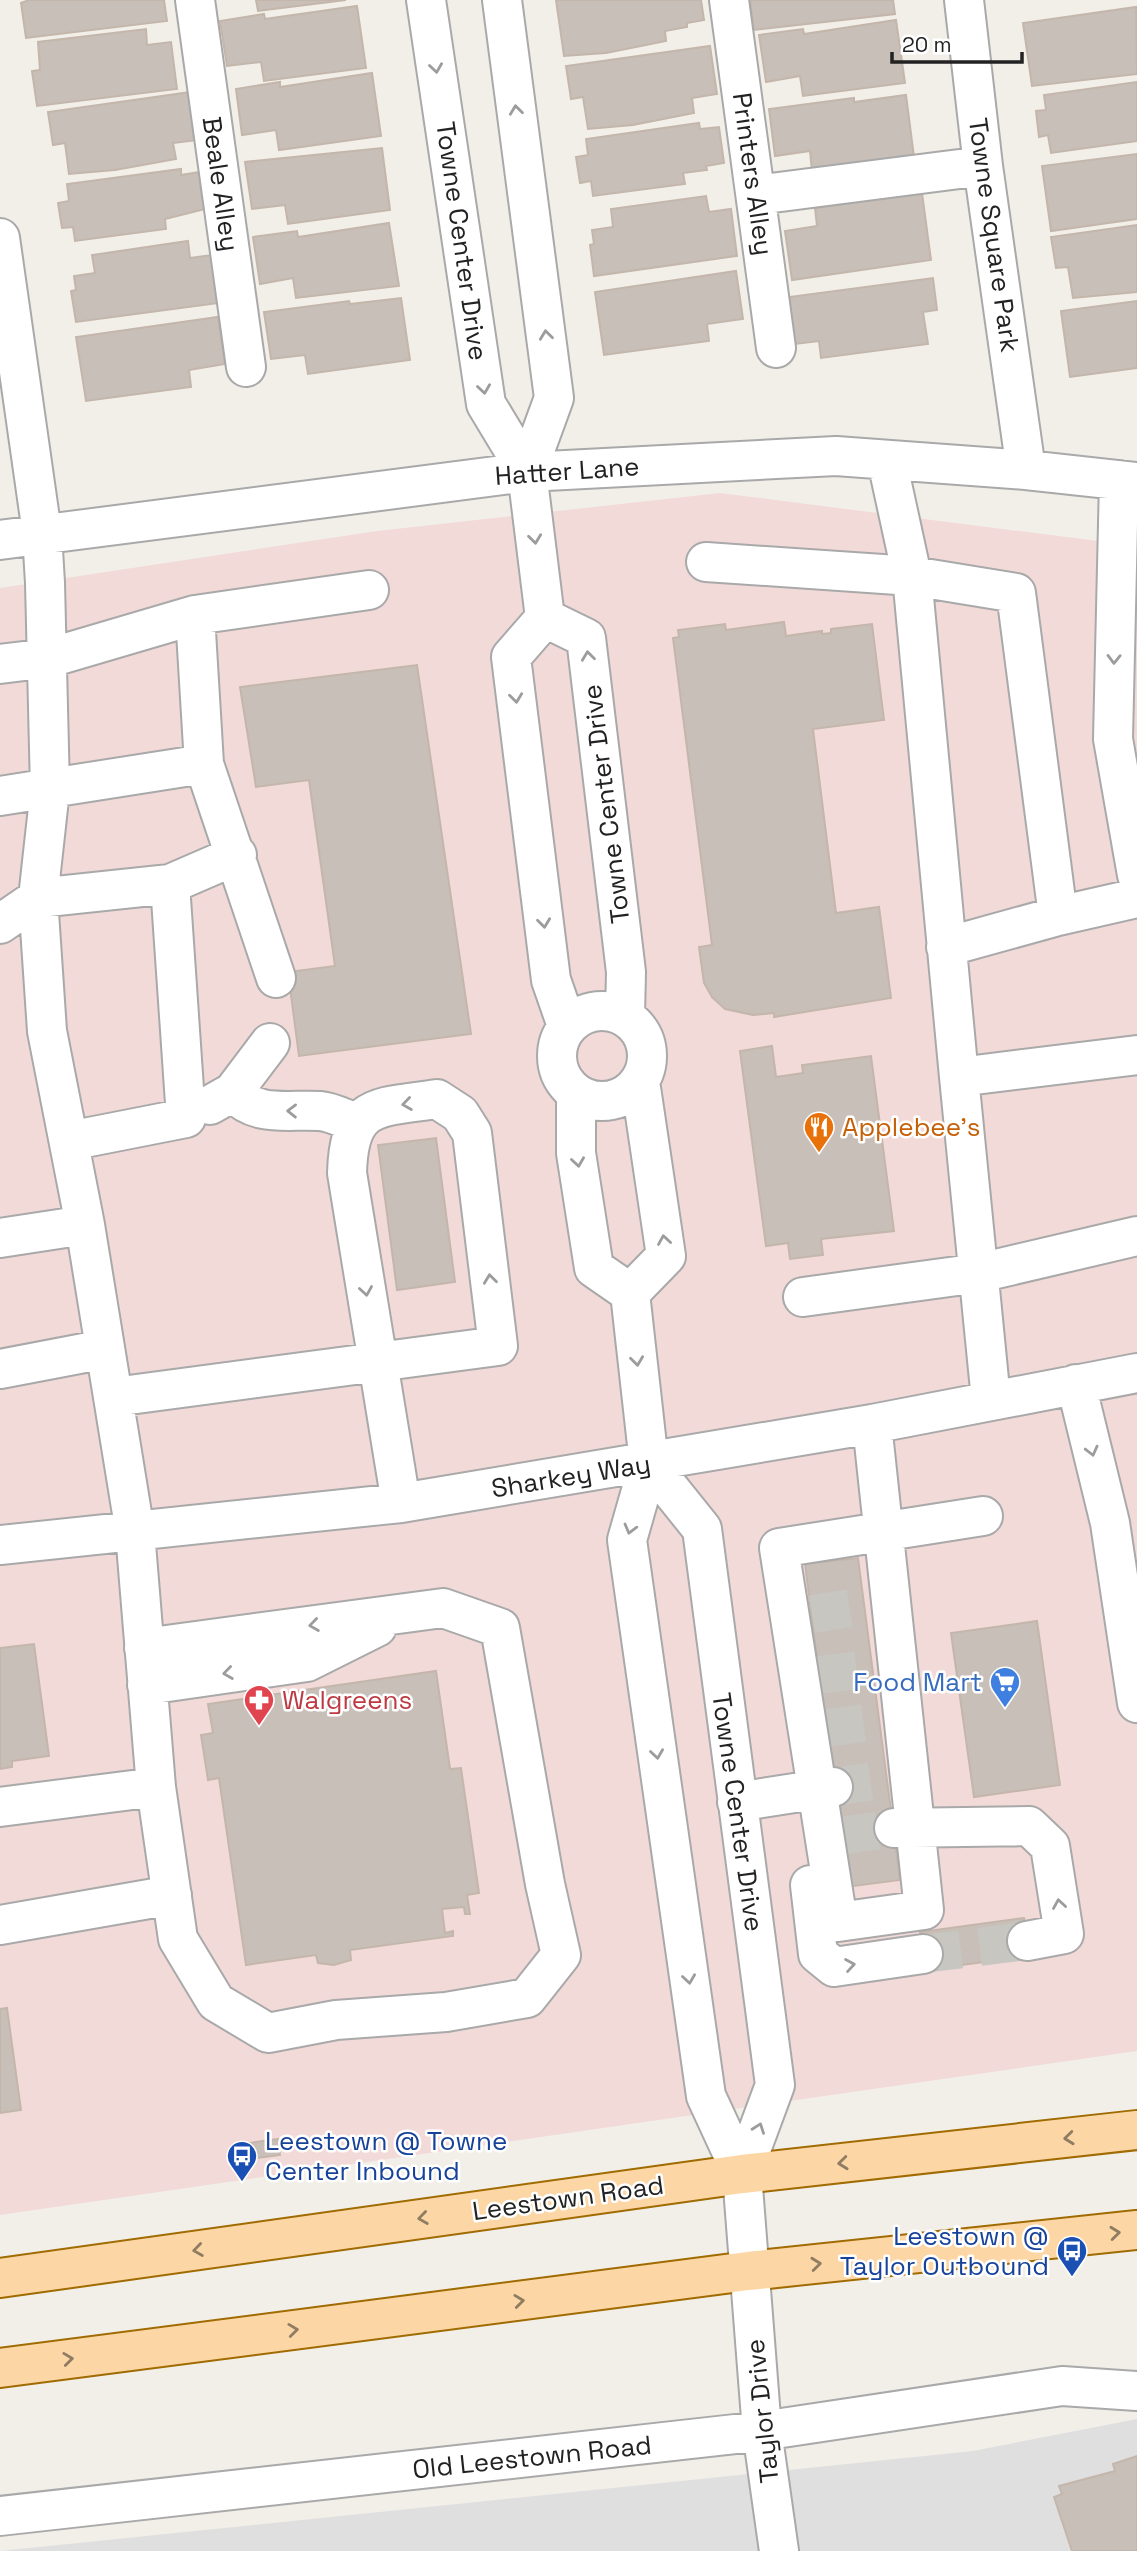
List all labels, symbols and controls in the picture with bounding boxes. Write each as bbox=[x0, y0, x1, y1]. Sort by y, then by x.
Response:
scale bar bbox=[892, 21, 1021, 65]
text: 20 m bbox=[902, 31, 952, 58]
one-way arrow bbox=[429, 62, 444, 73]
street label: Printers Alley bbox=[725, 90, 781, 258]
one-way arrow bbox=[509, 104, 524, 116]
street label: Beale Alley bbox=[195, 114, 247, 254]
street label: Towne Square Park bbox=[961, 116, 1027, 354]
street label: Towne Center Drive bbox=[428, 119, 496, 363]
one-way arrow bbox=[539, 329, 554, 341]
one-way arrow bbox=[476, 384, 491, 395]
street label: Hatter Lane bbox=[494, 449, 640, 493]
one-way arrow bbox=[528, 534, 543, 545]
one-way arrow bbox=[580, 650, 595, 662]
one-way arrow bbox=[1107, 654, 1122, 665]
street label: Towne Center Drive bbox=[574, 682, 638, 926]
one-way arrow bbox=[508, 692, 523, 703]
one-way arrow bbox=[536, 917, 551, 929]
one-way arrow bbox=[401, 1096, 412, 1111]
one-way arrow bbox=[287, 1103, 297, 1119]
restaurant icon: Applebee's bbox=[802, 1110, 836, 1154]
place label: Applebee's bbox=[842, 1110, 980, 1144]
one-way arrow bbox=[570, 1156, 585, 1168]
one-way arrow bbox=[657, 1234, 672, 1246]
one-way arrow bbox=[482, 1273, 497, 1284]
one-way arrow bbox=[358, 1285, 373, 1297]
one-way arrow bbox=[630, 1355, 645, 1367]
one-way arrow bbox=[1084, 1445, 1098, 1457]
street label: Sharkey Way bbox=[489, 1447, 653, 1505]
one-way arrow bbox=[624, 1523, 638, 1535]
one-way arrow bbox=[308, 1618, 320, 1633]
place label: Food Mart bbox=[853, 1665, 982, 1699]
supermarket icon: Food Mart bbox=[988, 1665, 1022, 1709]
one-way arrow bbox=[222, 1666, 234, 1681]
pharmacy icon: Walgreens bbox=[242, 1683, 276, 1727]
place label: Walgreens bbox=[282, 1683, 412, 1717]
street label: Towne Center Drive bbox=[704, 1690, 772, 1934]
one-way arrow bbox=[649, 1748, 664, 1760]
one-way arrow bbox=[1052, 1898, 1067, 1910]
one-way arrow bbox=[844, 1958, 856, 1973]
one-way arrow bbox=[682, 1973, 697, 1985]
one-way arrow bbox=[750, 2123, 764, 2135]
place label: Leestown @ Towne Center Inbound bbox=[265, 2124, 507, 2188]
one-way arrow bbox=[1063, 2130, 1074, 2145]
bus stop icon: Leestown @ Towne Center Inbound bbox=[225, 2139, 259, 2183]
one-way arrow bbox=[837, 2155, 849, 2170]
street label: Leestown Road bbox=[470, 2168, 666, 2228]
one-way arrow bbox=[417, 2211, 429, 2226]
place label: Leestown @ Taylor Outbound bbox=[840, 2219, 1049, 2283]
one-way arrow bbox=[1109, 2225, 1121, 2240]
bus stop icon: Leestown @ Taylor Outbound bbox=[1055, 2234, 1089, 2278]
one-way arrow bbox=[192, 2243, 204, 2258]
one-way arrow bbox=[811, 2257, 822, 2272]
one-way arrow bbox=[513, 2293, 525, 2308]
one-way arrow bbox=[287, 2323, 299, 2338]
street label: Taylor Drive bbox=[738, 2337, 786, 2485]
one-way arrow bbox=[62, 2352, 74, 2367]
street label: Old Leestown Road bbox=[411, 2428, 653, 2486]

